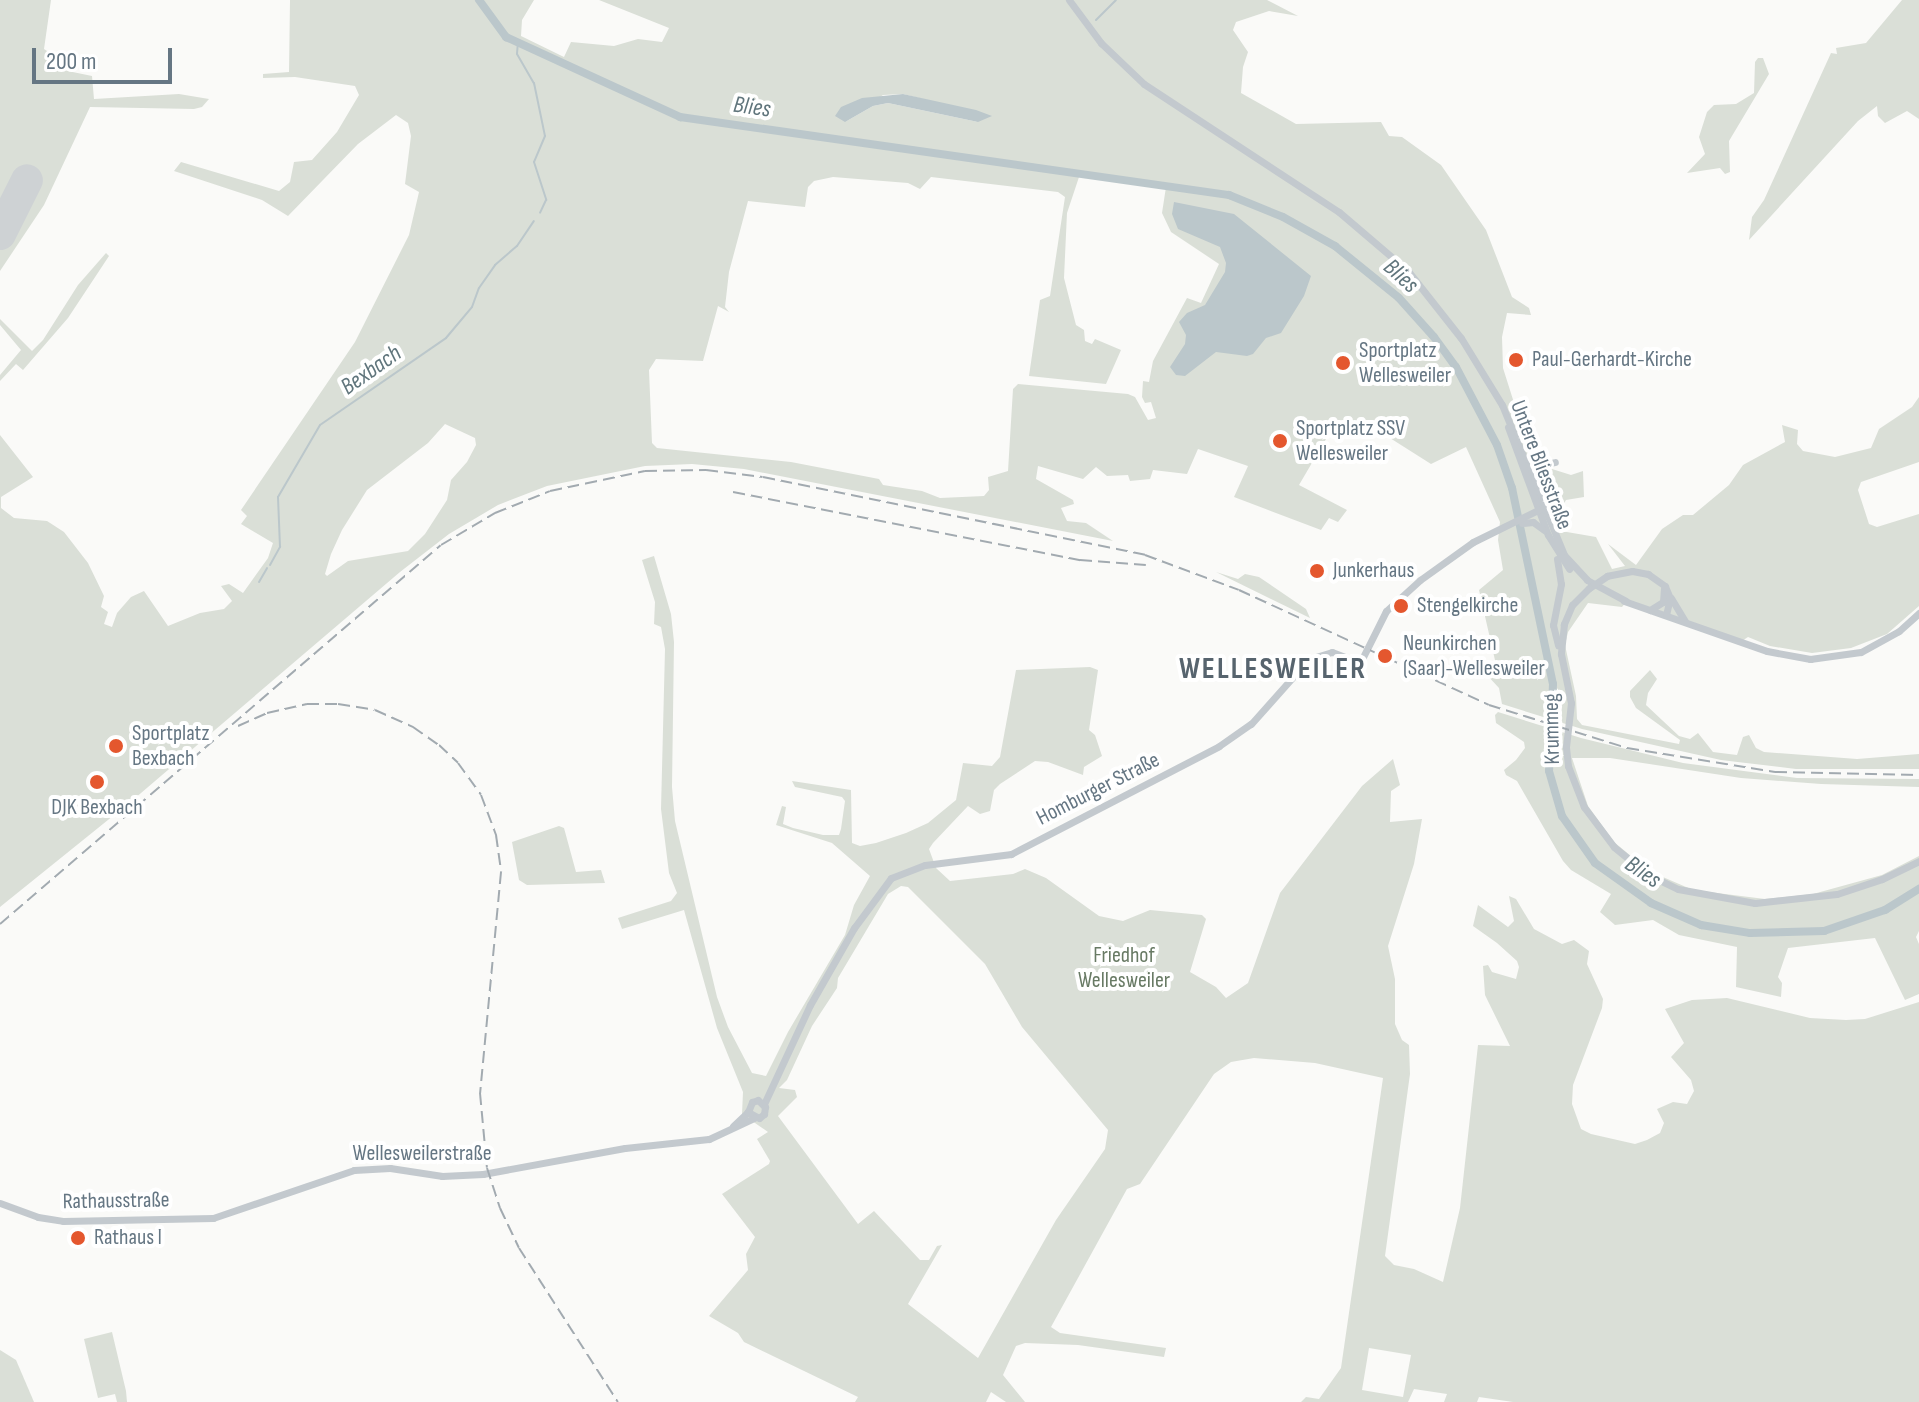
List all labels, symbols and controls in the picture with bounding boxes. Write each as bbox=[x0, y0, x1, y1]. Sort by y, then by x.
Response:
scale bar bbox=[36, 32, 176, 82]
text: 200 m bbox=[46, 47, 97, 76]
water label: Blies bbox=[731, 90, 773, 124]
water label: Blies bbox=[1377, 253, 1425, 299]
place label: Sportplatz Wellesweiler bbox=[1359, 337, 1451, 388]
water label: Bexbach bbox=[335, 339, 407, 401]
place label: Paul-Gerhardt-Kirche bbox=[1532, 347, 1692, 373]
marker: Paul-Gerhardt-Kirche bbox=[1507, 351, 1525, 369]
marker: Sportplatz Wellesweiler bbox=[1334, 354, 1352, 372]
street label: Untere Bliesstraße bbox=[1504, 397, 1578, 533]
place label: Sportplatz SSV Wellesweiler bbox=[1296, 415, 1405, 466]
marker: Sportplatz SSV Wellesweiler bbox=[1271, 432, 1289, 450]
place label: Junkerhaus bbox=[1333, 558, 1414, 584]
marker: Junkerhaus bbox=[1308, 562, 1326, 580]
place label: Stengelkirche bbox=[1417, 593, 1518, 619]
marker: Stengelkirche bbox=[1392, 597, 1410, 615]
place label: Neunkirchen (Saar)-Wellesweiler bbox=[1403, 630, 1545, 682]
marker: Neunkirchen (Saar)-Wellesweiler bbox=[1374, 645, 1396, 667]
district label: WELLESWEILER bbox=[1179, 651, 1367, 687]
street label: Krummeg bbox=[1538, 693, 1566, 765]
place label: Sportplatz Bexbach bbox=[132, 720, 209, 772]
marker: Sportplatz Bexbach bbox=[107, 737, 125, 755]
street label: Homburger Straße bbox=[1032, 747, 1164, 831]
marker: DJK Bexbach bbox=[88, 773, 106, 791]
place label: DJK Bexbach bbox=[51, 795, 143, 821]
water label: Blies bbox=[1619, 850, 1667, 894]
park label: Friedhof Wellesweiler bbox=[1078, 942, 1170, 994]
street label: Wellesweilerstraße bbox=[353, 1141, 491, 1167]
street label: Rathausstraße bbox=[62, 1187, 170, 1215]
place label: Rathaus I bbox=[94, 1225, 162, 1251]
marker: Rathaus I bbox=[69, 1229, 87, 1247]

